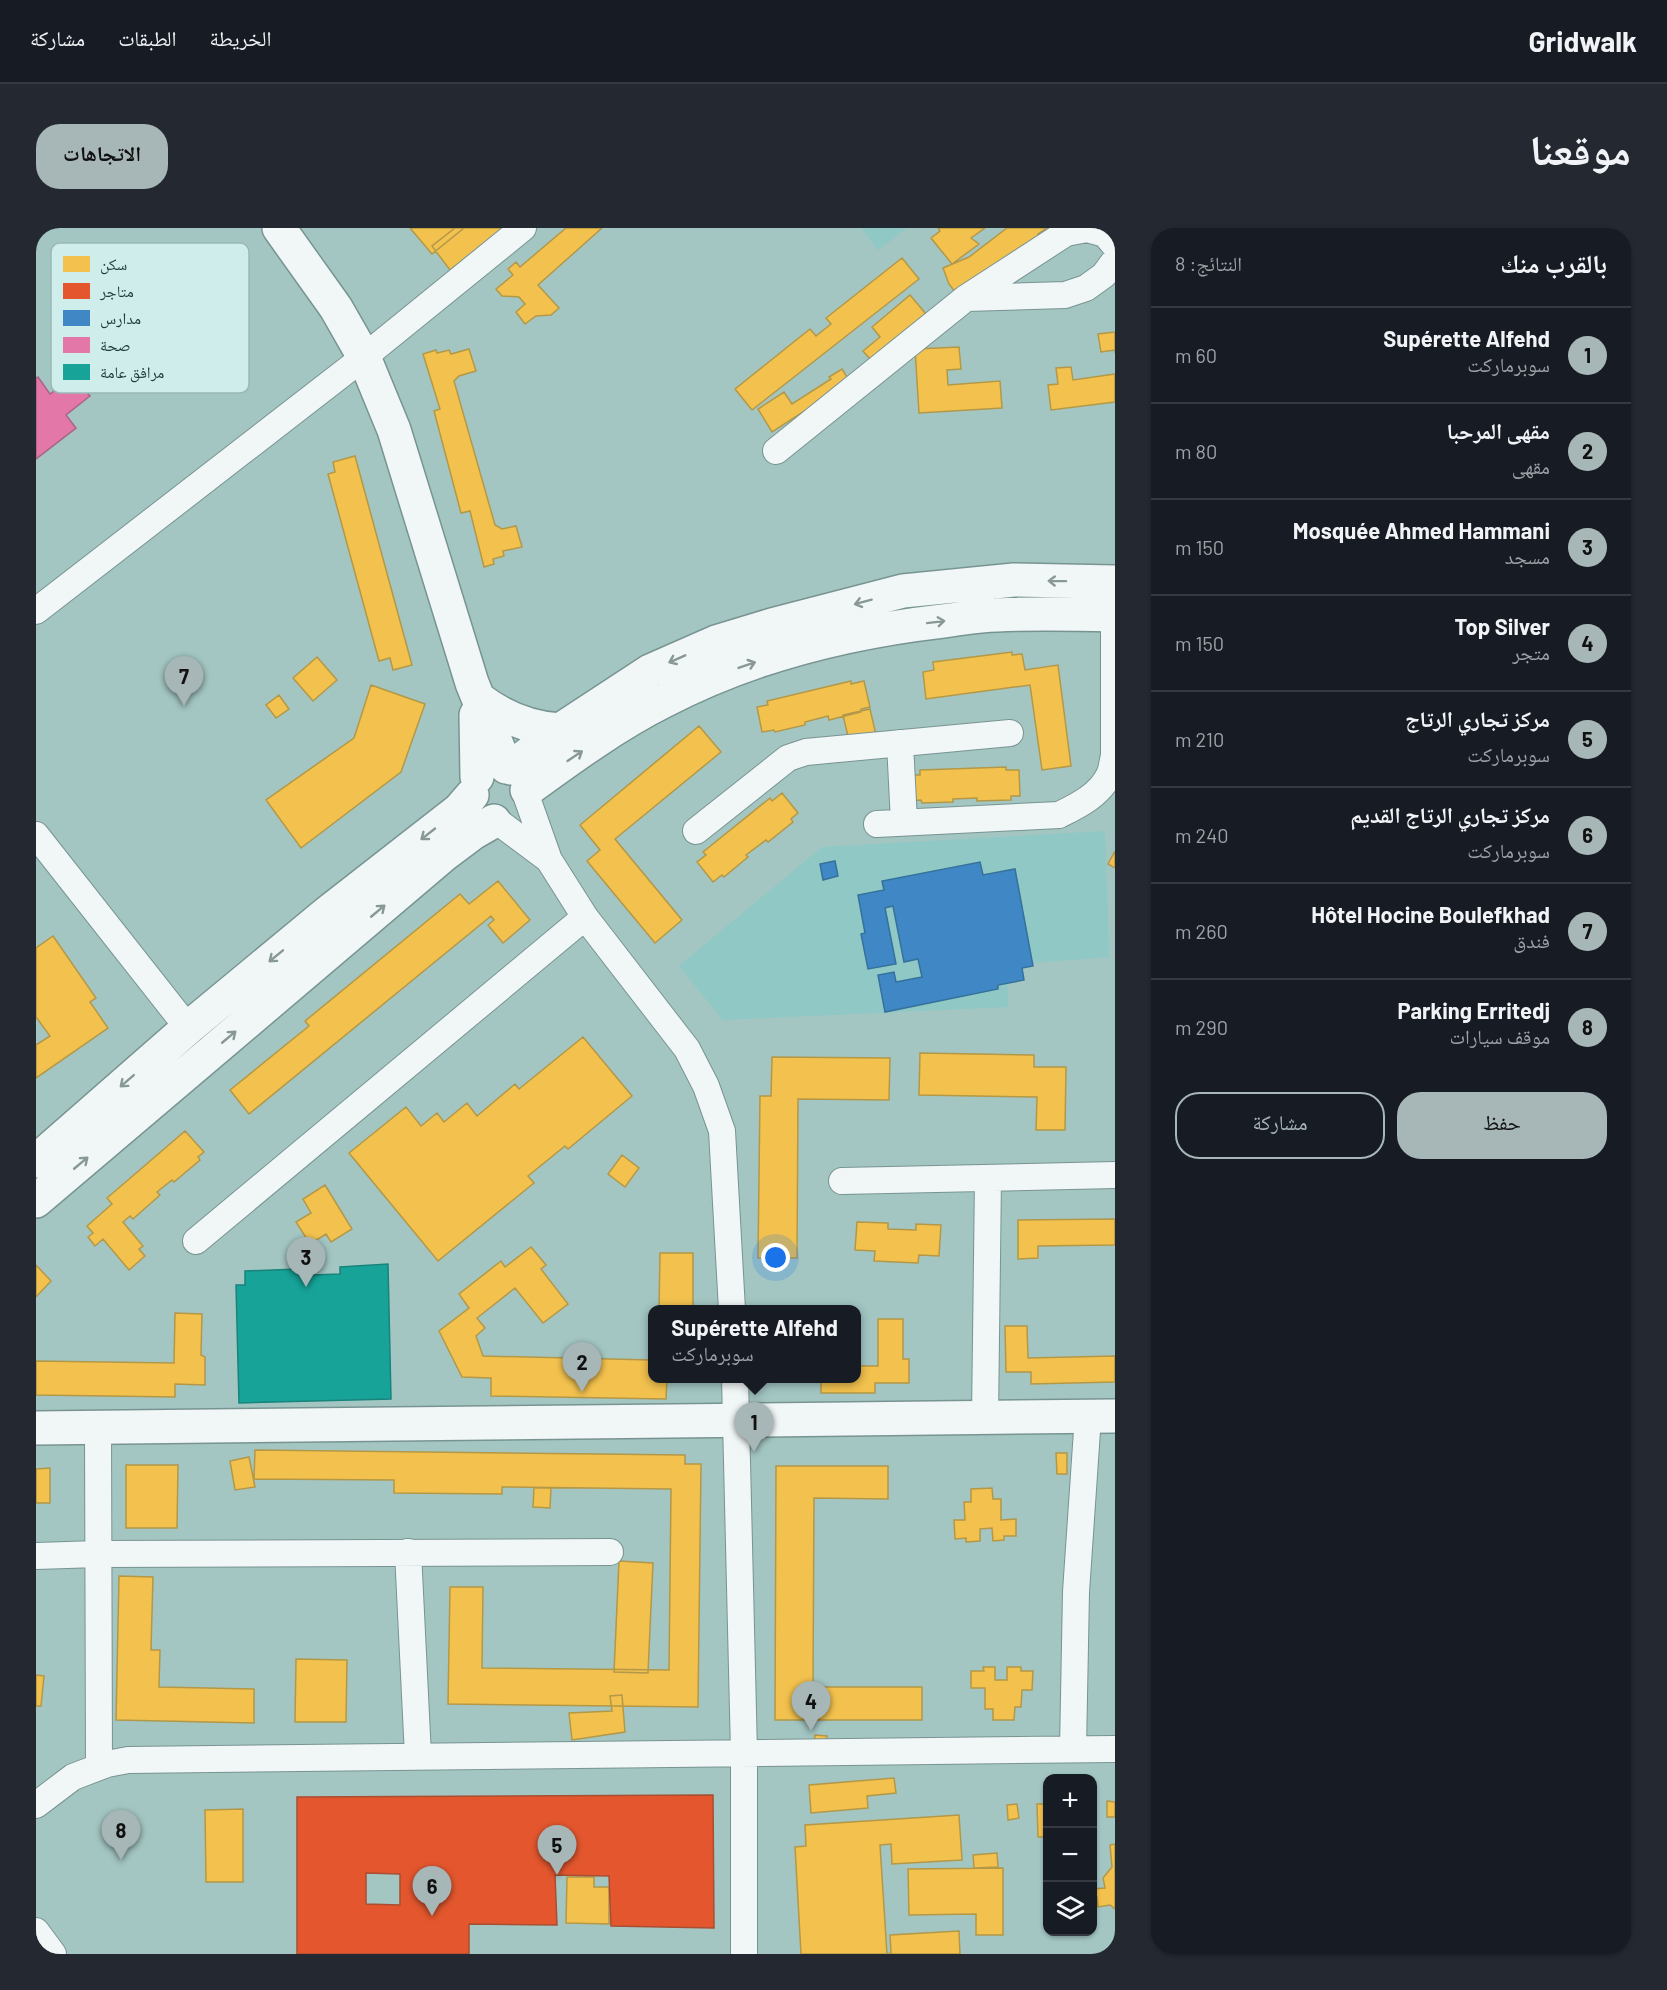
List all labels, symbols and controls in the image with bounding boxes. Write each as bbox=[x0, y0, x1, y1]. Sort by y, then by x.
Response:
text: Gridwalk bbox=[1528, 24, 1637, 58]
text: مشاركة bbox=[30, 25, 85, 50]
text: الطبقات bbox=[118, 25, 177, 50]
text: الخريطة bbox=[210, 25, 271, 50]
text: موقعنا bbox=[1530, 123, 1631, 173]
button: الاتجاهات bbox=[36, 124, 168, 189]
legend bbox=[51, 243, 249, 393]
text: بالقرب منك bbox=[1500, 247, 1607, 278]
text: النتائج: 8 bbox=[1175, 251, 1242, 275]
text: سكن bbox=[100, 254, 127, 275]
text: متاجر bbox=[99, 281, 134, 301]
text: مدارس bbox=[100, 308, 141, 329]
text: Supérette Alfehd bbox=[1383, 325, 1550, 351]
text: صحة bbox=[100, 335, 130, 354]
text: 60 m bbox=[1175, 343, 1217, 367]
text: 1 bbox=[1584, 343, 1591, 367]
text: سوبرماركت bbox=[1467, 352, 1550, 376]
text: مرافق عامة bbox=[100, 362, 164, 383]
text: مقهى المرحبا bbox=[1446, 417, 1550, 443]
text: 80 m bbox=[1175, 439, 1217, 463]
text: 2 bbox=[1582, 439, 1593, 463]
text: مقهى bbox=[1512, 454, 1550, 478]
text: Mosquée Ahmed Hammani bbox=[1293, 517, 1550, 543]
text: 150 m bbox=[1175, 535, 1224, 559]
text: 3 bbox=[1582, 535, 1593, 559]
text: مسجد bbox=[1505, 544, 1550, 568]
one-way arrow bbox=[1047, 575, 1067, 587]
one-way arrow bbox=[854, 596, 873, 608]
text: Top Silver bbox=[1455, 613, 1550, 639]
one-way arrow bbox=[926, 616, 946, 627]
text: 150 m bbox=[1175, 631, 1224, 655]
text: 4 bbox=[1581, 631, 1594, 655]
text: متجر bbox=[1512, 640, 1550, 664]
one-way arrow bbox=[669, 654, 687, 665]
pin: 7 bbox=[164, 656, 204, 706]
one-way arrow bbox=[737, 659, 756, 670]
text: مركز تجاري الرتاج bbox=[1405, 705, 1550, 731]
text: 210 m bbox=[1175, 727, 1224, 751]
text: 5 bbox=[1582, 727, 1593, 751]
text: سوبرماركت bbox=[1467, 742, 1550, 766]
one-way arrow bbox=[566, 750, 582, 762]
text: مركز تجاري الرتاج القديم bbox=[1350, 801, 1550, 827]
text: 240 m bbox=[1175, 823, 1229, 847]
text: 6 bbox=[1582, 823, 1593, 847]
one-way arrow bbox=[420, 827, 436, 840]
text: سوبرماركت bbox=[1467, 838, 1550, 862]
text: Hôtel Hocine Boulefkhad bbox=[1311, 901, 1550, 927]
one-way arrow bbox=[370, 904, 385, 918]
text: 260 m bbox=[1175, 919, 1228, 943]
text: 7 bbox=[1583, 919, 1592, 943]
text: فندق bbox=[1513, 928, 1550, 952]
one-way arrow bbox=[268, 949, 284, 962]
text: Parking Erritedj bbox=[1397, 997, 1550, 1023]
text: 290 m bbox=[1175, 1015, 1228, 1039]
text: 8 bbox=[1582, 1015, 1593, 1039]
text: موقف سيارات bbox=[1449, 1024, 1550, 1048]
one-way arrow bbox=[221, 1030, 236, 1044]
one-way arrow bbox=[120, 1074, 135, 1088]
button: مشاركة bbox=[1175, 1092, 1385, 1159]
button: حفظ bbox=[1397, 1092, 1607, 1159]
one-way arrow bbox=[73, 1156, 88, 1170]
pin: 3 bbox=[286, 1238, 326, 1287]
your location bbox=[761, 1243, 790, 1272]
popup bbox=[648, 1305, 861, 1383]
text: Supérette Alfehd bbox=[671, 1314, 838, 1340]
text: سوبرماركت bbox=[671, 1341, 754, 1365]
pin: 2 bbox=[562, 1342, 602, 1392]
pin: 1 bbox=[734, 1402, 774, 1452]
pin: 4 bbox=[792, 1682, 830, 1731]
map controls bbox=[1043, 1774, 1097, 1936]
button: + bbox=[1043, 1774, 1097, 1828]
pin: 8 bbox=[102, 1810, 140, 1860]
pin: 5 bbox=[538, 1826, 576, 1875]
button: − bbox=[1043, 1828, 1097, 1882]
pin: 6 bbox=[412, 1866, 452, 1916]
button: layers bbox=[1043, 1882, 1097, 1936]

